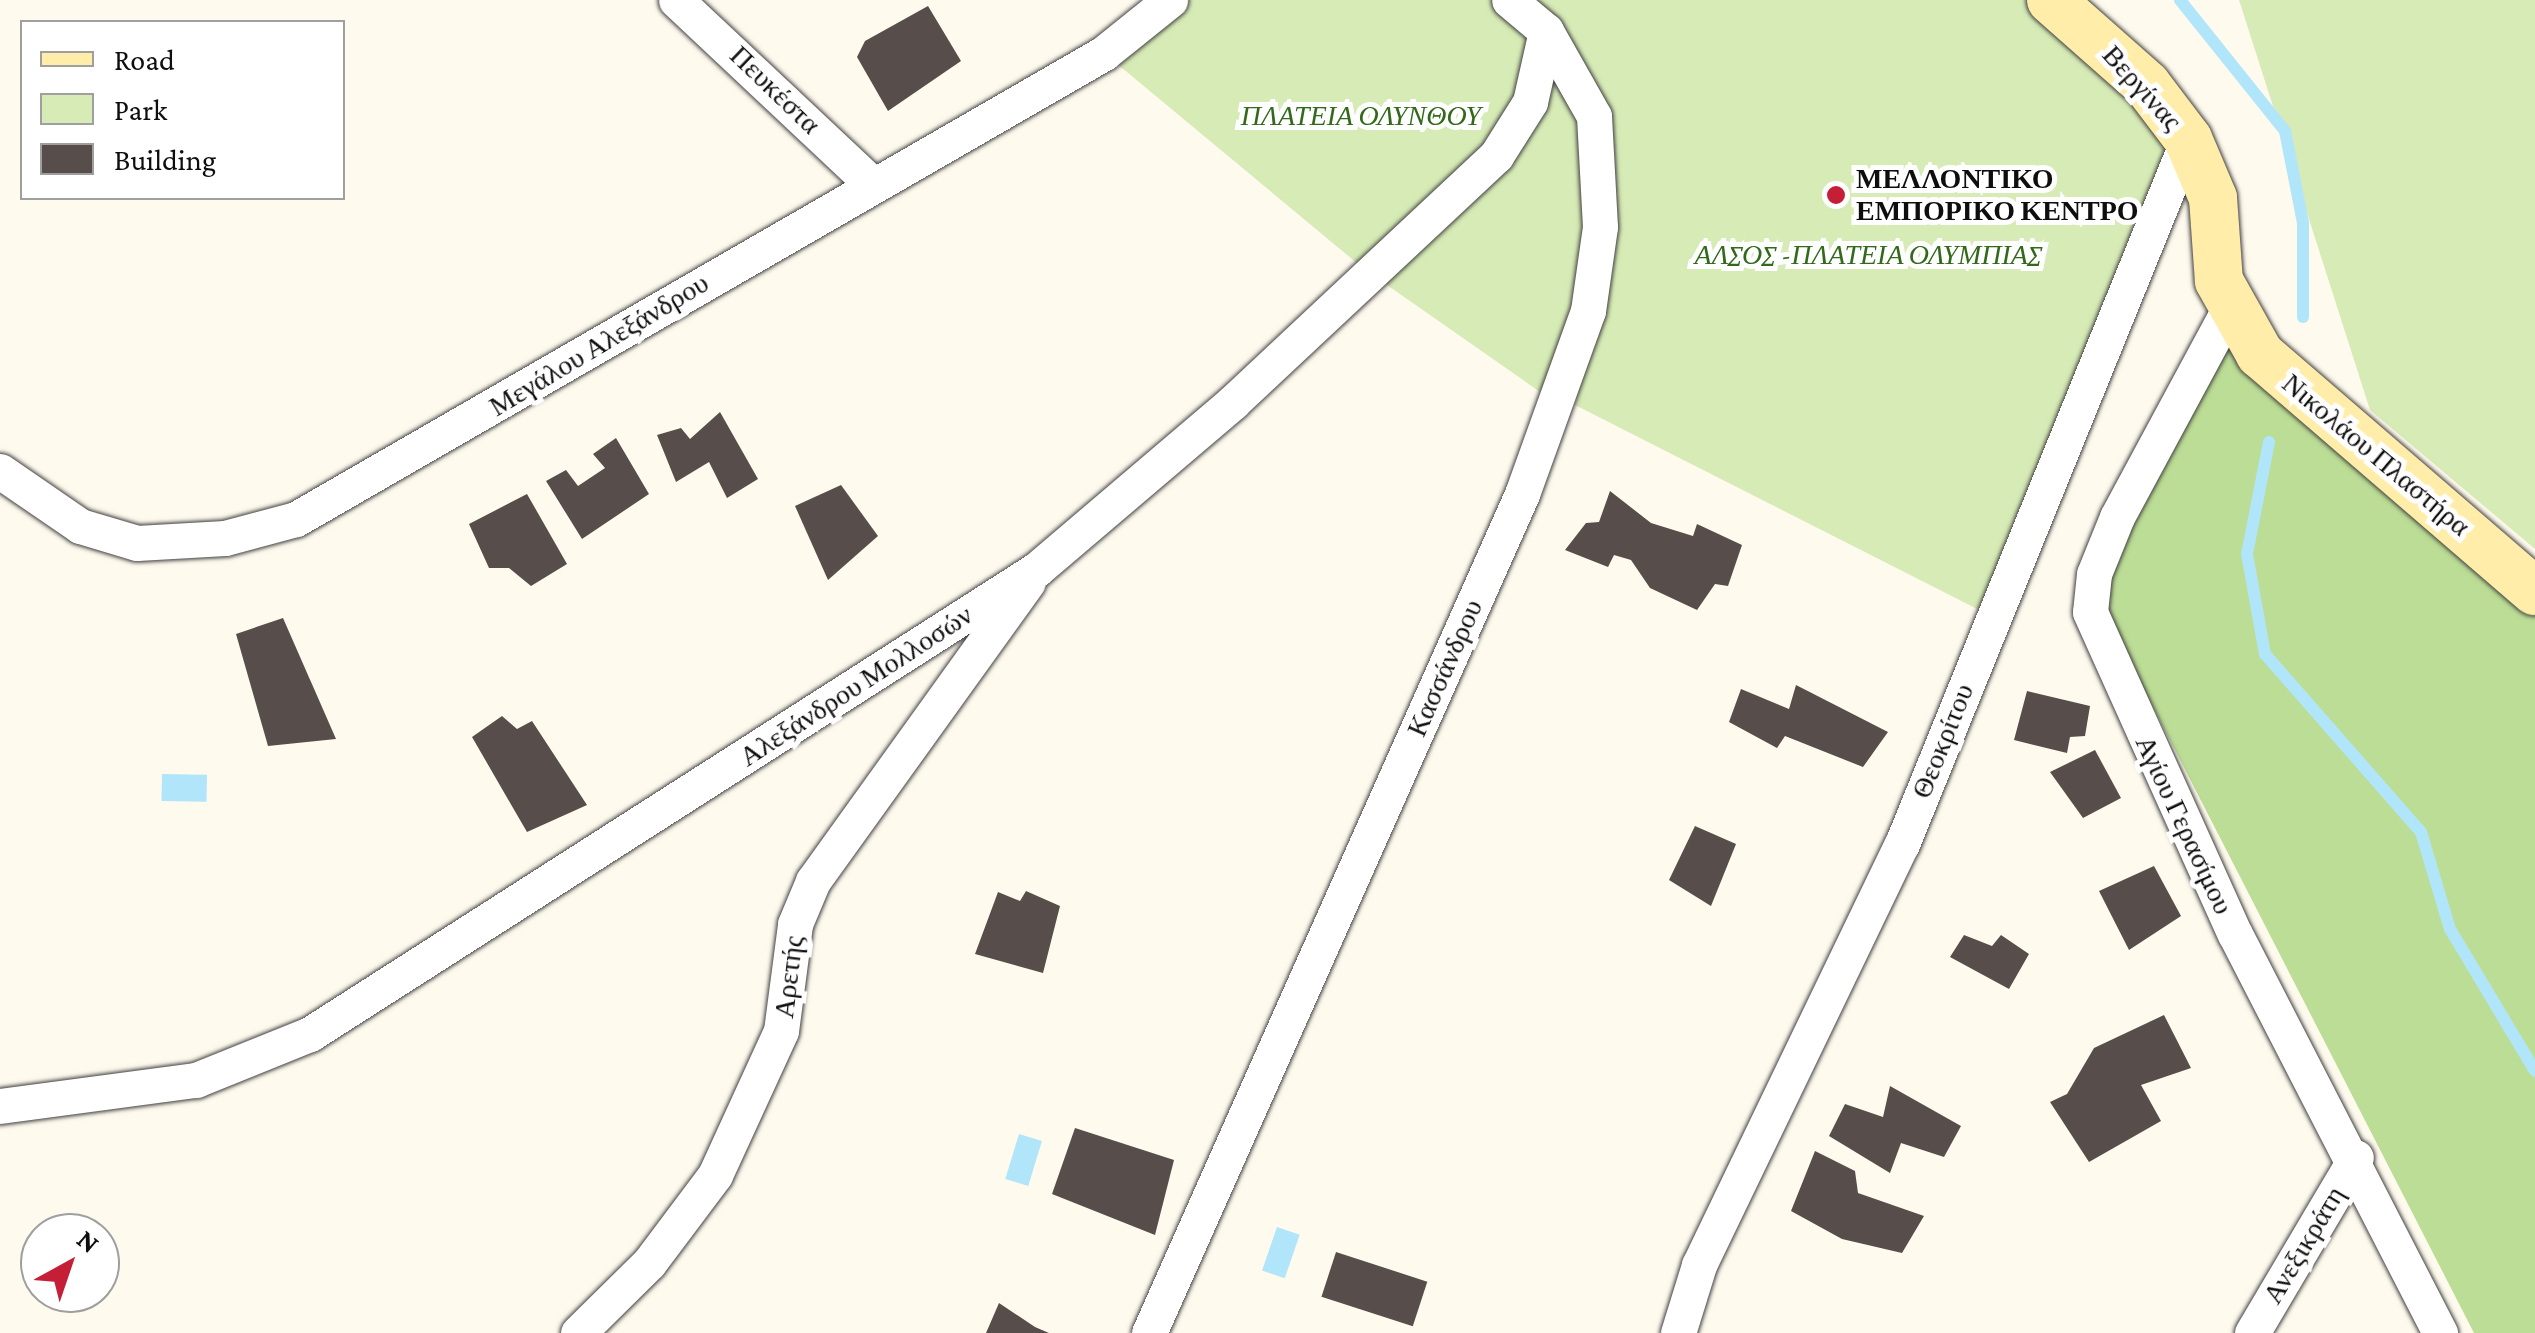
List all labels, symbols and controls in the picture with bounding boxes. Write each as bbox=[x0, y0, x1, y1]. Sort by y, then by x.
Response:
legend bbox=[20, 20, 345, 200]
street label: Πευκέστα bbox=[723, 39, 827, 141]
street label: Βεργίνας bbox=[2095, 39, 2189, 137]
text: Road bbox=[114, 43, 175, 76]
text: Park bbox=[114, 93, 167, 126]
park label: ΠΛΑΤΕΙΑ ΟΛΥΝΘΟΥ bbox=[1241, 99, 1481, 133]
text: Building bbox=[114, 143, 216, 176]
place label: ΜΕΛΛΟΝΤΙΚΟ ΕΜΠΟΡΙΚΟ ΚΕΝΤΡΟ bbox=[1856, 162, 2139, 228]
marker: ΜΕΛΛΟΝΤΙΚΟ ΕΜΠΟΡΙΚΟ ΚΕΝΤΡΟ bbox=[1825, 184, 1847, 206]
park label: ΑΛΣΟΣ -ΠΛΑΤΕΙΑ ΟΛΥΜΠΙΑΣ bbox=[1695, 238, 2041, 272]
street label: Μεγάλου Αλεξάνδρου bbox=[483, 266, 715, 424]
street label: Νικολάου Πλαστήρα bbox=[2275, 367, 2477, 543]
street label: Κασσάνδρου bbox=[1400, 594, 1490, 742]
street label: Αλεξάνδρου Μολλοσών bbox=[733, 598, 979, 774]
street label: Θεοκρίτου bbox=[1905, 679, 1981, 803]
street label: Αγίου Γερασίμου bbox=[2128, 730, 2240, 920]
street label: Αρετής bbox=[767, 934, 811, 1020]
street label: Ανεξικράτη bbox=[2256, 1180, 2352, 1310]
north arrow bbox=[20, 1213, 120, 1313]
text: N bbox=[71, 1223, 106, 1259]

